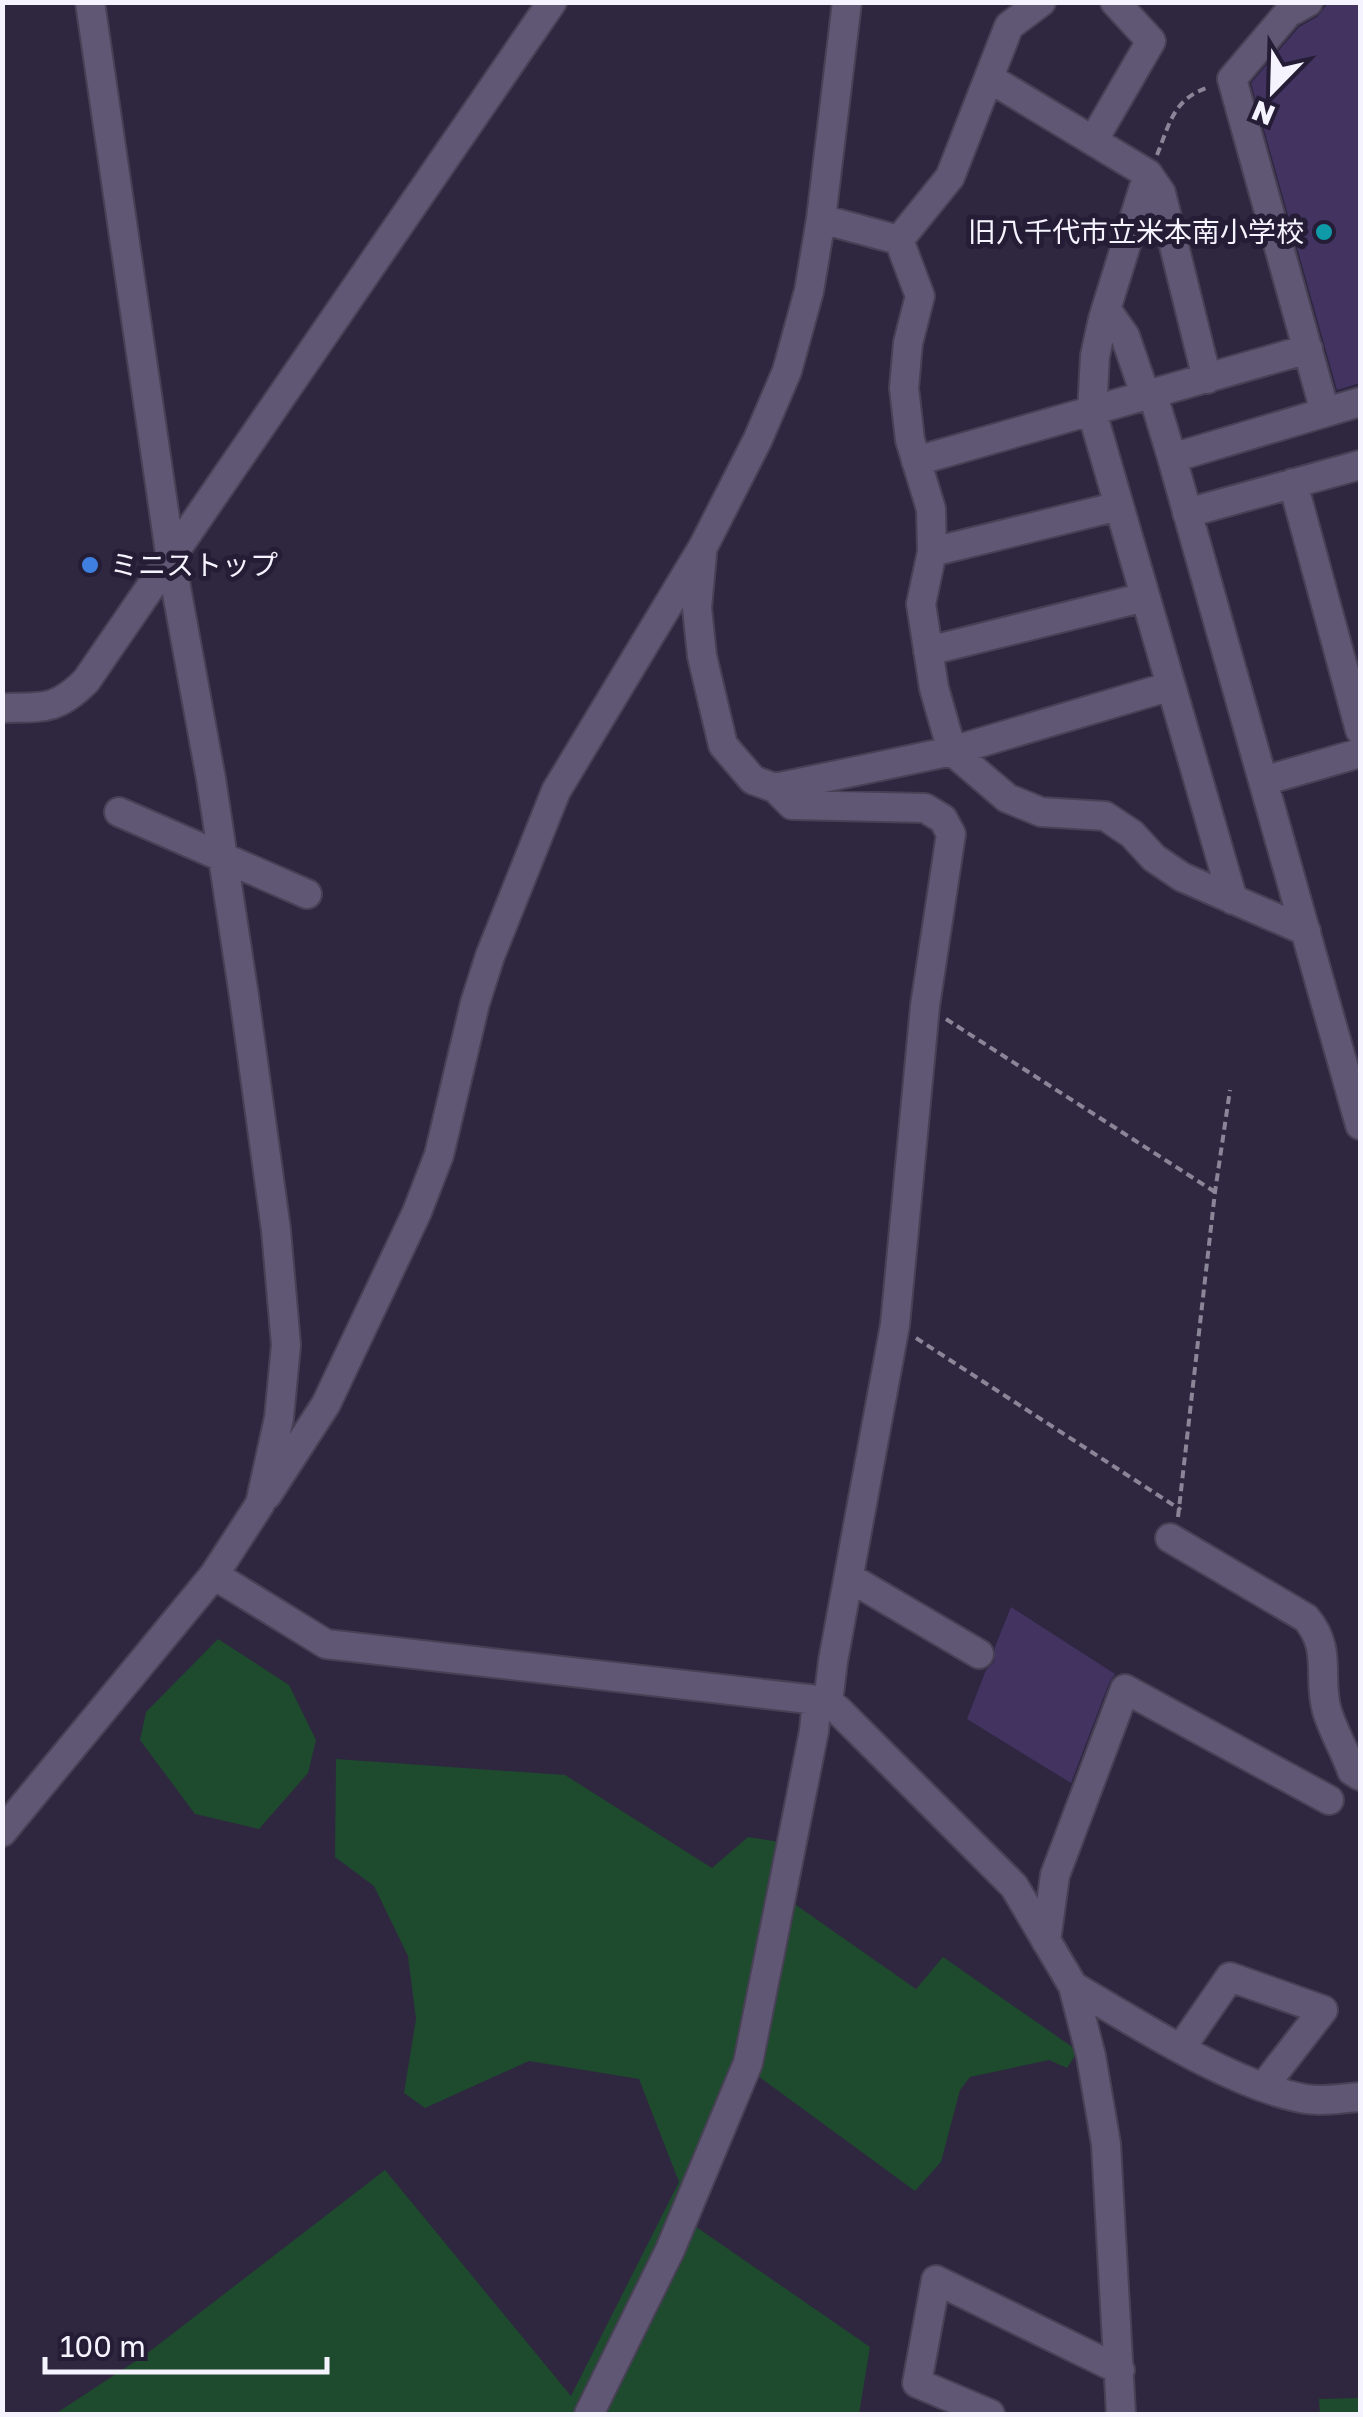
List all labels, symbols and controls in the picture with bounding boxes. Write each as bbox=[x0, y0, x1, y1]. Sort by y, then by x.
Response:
north arrow bbox=[1223, 40, 1323, 140]
text: N bbox=[1247, 94, 1279, 133]
place label: 旧八千代市立米本南小学校 bbox=[968, 215, 1304, 248]
marker: 旧八千代市立米本南小学校 bbox=[1313, 221, 1335, 243]
place label: ミニストップ bbox=[110, 548, 278, 581]
marker: ミニストップ bbox=[79, 554, 101, 576]
scale bar bbox=[45, 2312, 328, 2374]
text: 100 m bbox=[60, 2328, 146, 2364]

